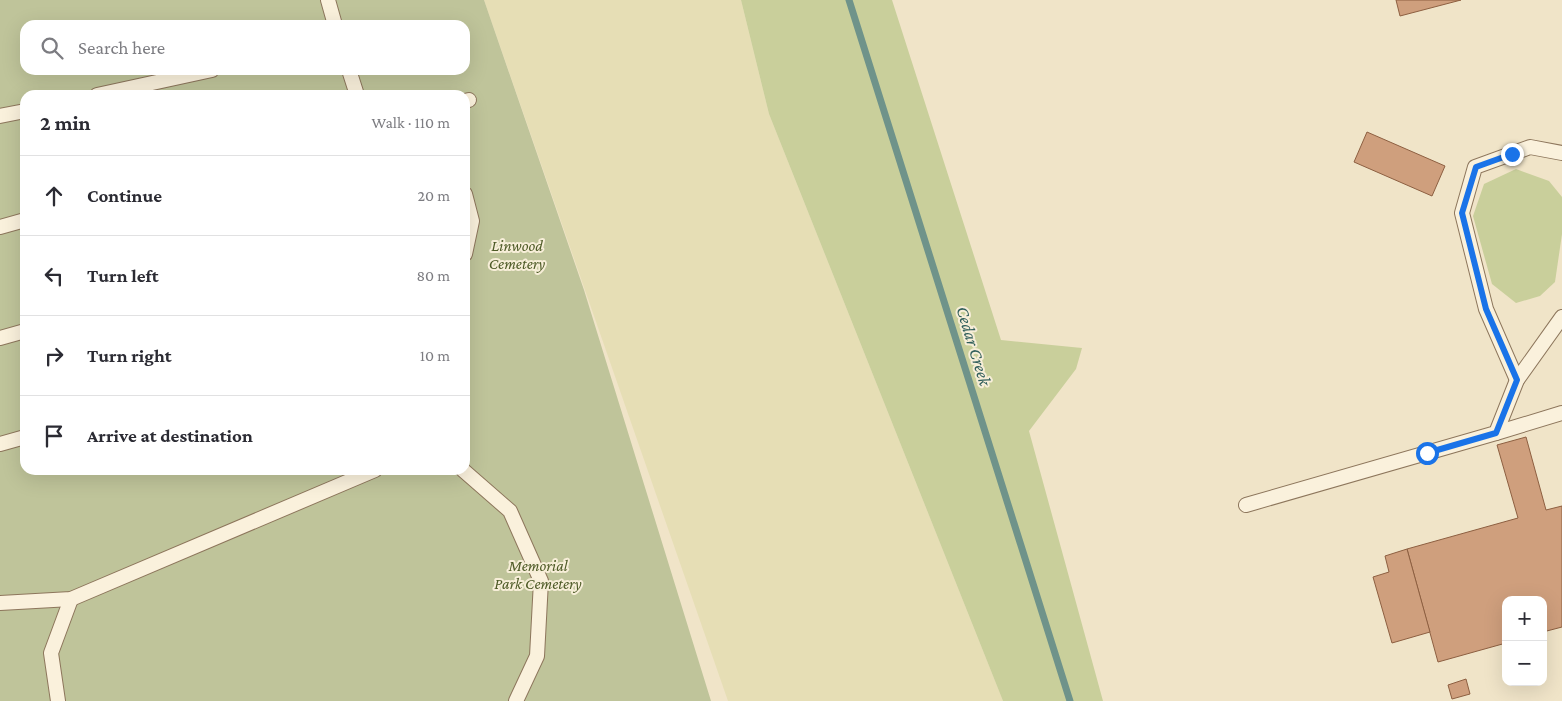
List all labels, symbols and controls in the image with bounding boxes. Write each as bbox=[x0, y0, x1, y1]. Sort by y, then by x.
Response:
search box bbox=[20, 20, 470, 75]
icon: search bbox=[38, 34, 66, 62]
text: Search here bbox=[78, 37, 165, 58]
text: 2 min bbox=[40, 111, 91, 135]
text: Walk · 110 m bbox=[371, 114, 450, 131]
route end bbox=[1501, 143, 1524, 166]
icon: ahead bbox=[40, 182, 68, 210]
text: Continue bbox=[87, 185, 162, 206]
text: 20 m bbox=[417, 187, 450, 204]
park label: Linwood Cemetery bbox=[489, 237, 546, 273]
icon: left bbox=[40, 262, 68, 290]
text: Turn left bbox=[87, 265, 159, 286]
text: 80 m bbox=[416, 267, 450, 284]
water label: Cedar Creek bbox=[952, 304, 996, 389]
icon: right bbox=[40, 342, 68, 370]
text: Turn right bbox=[87, 345, 172, 366]
text: 10 m bbox=[420, 347, 450, 364]
icon: arrive bbox=[40, 422, 68, 450]
text: Arrive at destination bbox=[87, 425, 253, 446]
route start bbox=[1416, 442, 1439, 465]
park label: Memorial Park Cemetery bbox=[494, 557, 582, 593]
map controls bbox=[1502, 596, 1547, 686]
button: + bbox=[1502, 596, 1547, 641]
button: − bbox=[1502, 641, 1547, 686]

